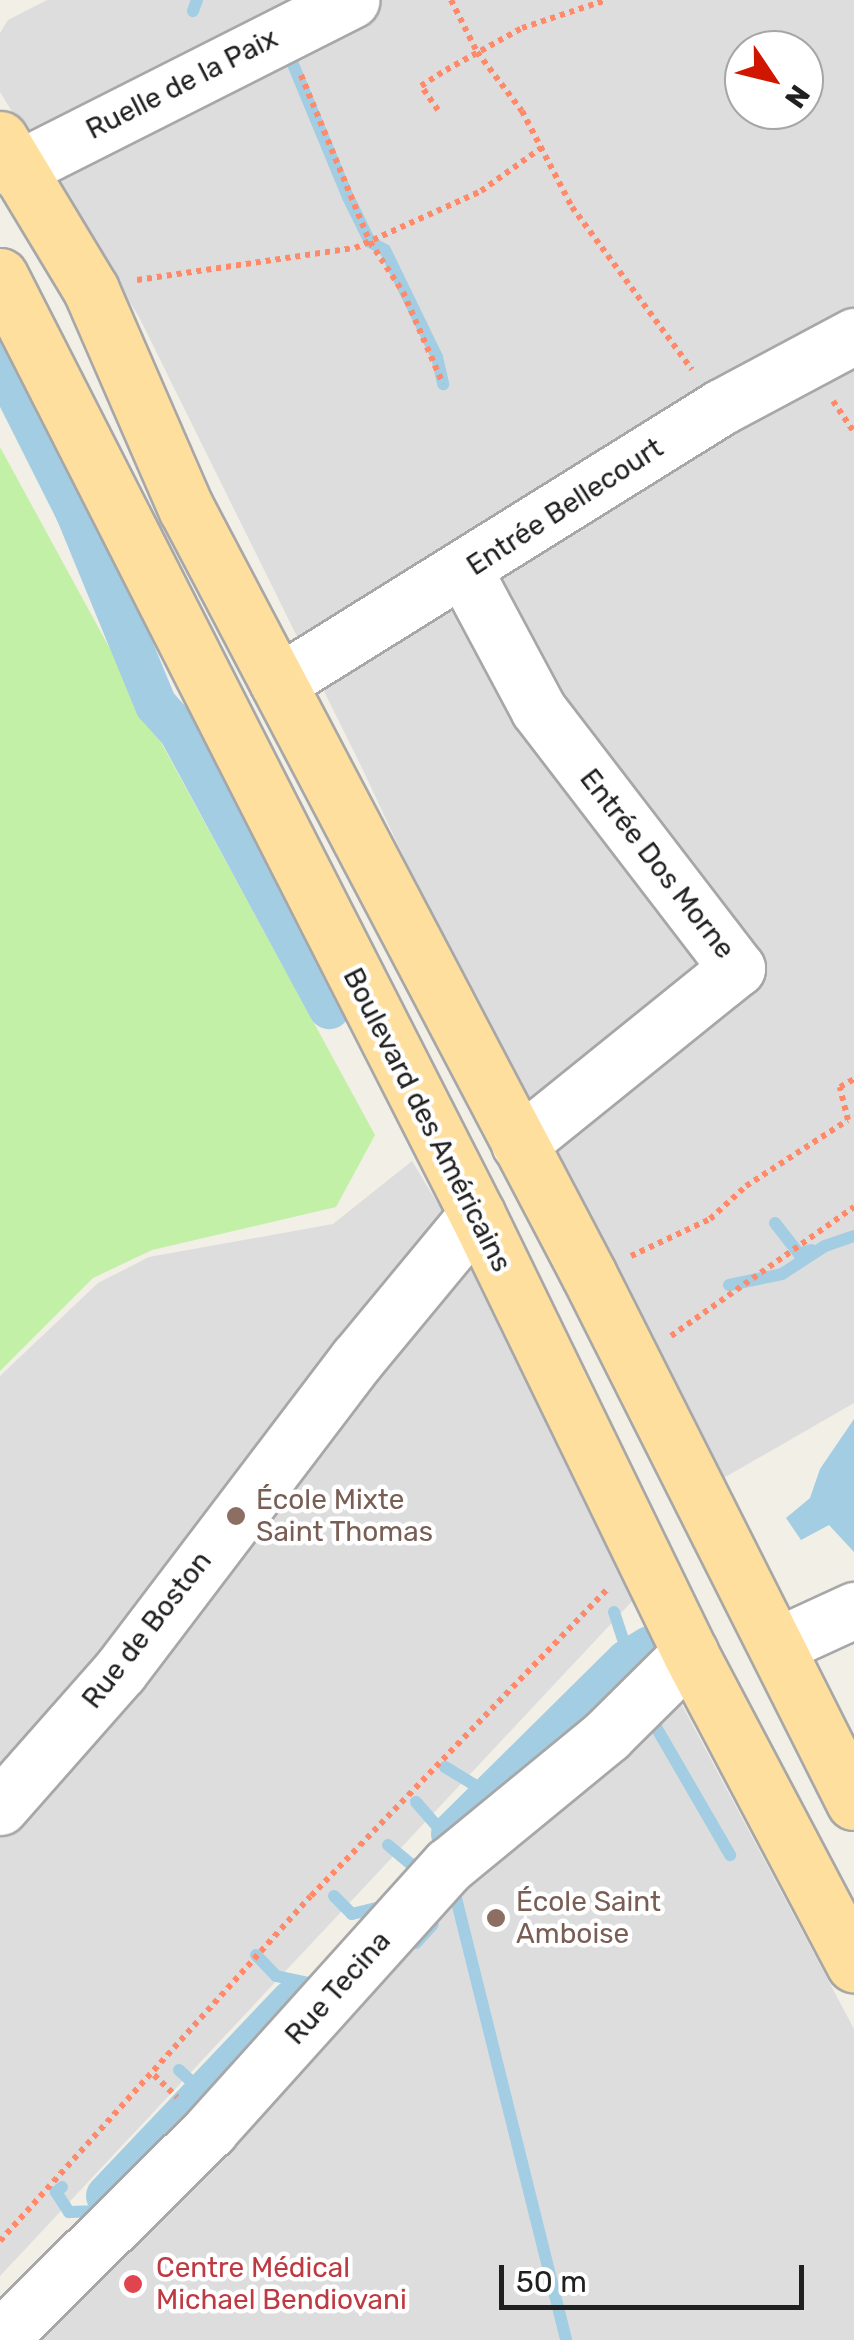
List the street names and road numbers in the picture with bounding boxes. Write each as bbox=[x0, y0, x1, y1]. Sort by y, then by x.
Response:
street label: Ruelle de la Paix bbox=[81, 21, 283, 147]
street label: Entrée Bellecourt bbox=[461, 431, 669, 583]
street label: Entrée Dos Morne bbox=[573, 762, 741, 966]
street label: Boulevard des Américains bbox=[336, 962, 518, 1278]
street label: Rue de Boston bbox=[75, 1545, 219, 1715]
street label: Rue Tecina bbox=[278, 1924, 398, 2052]

